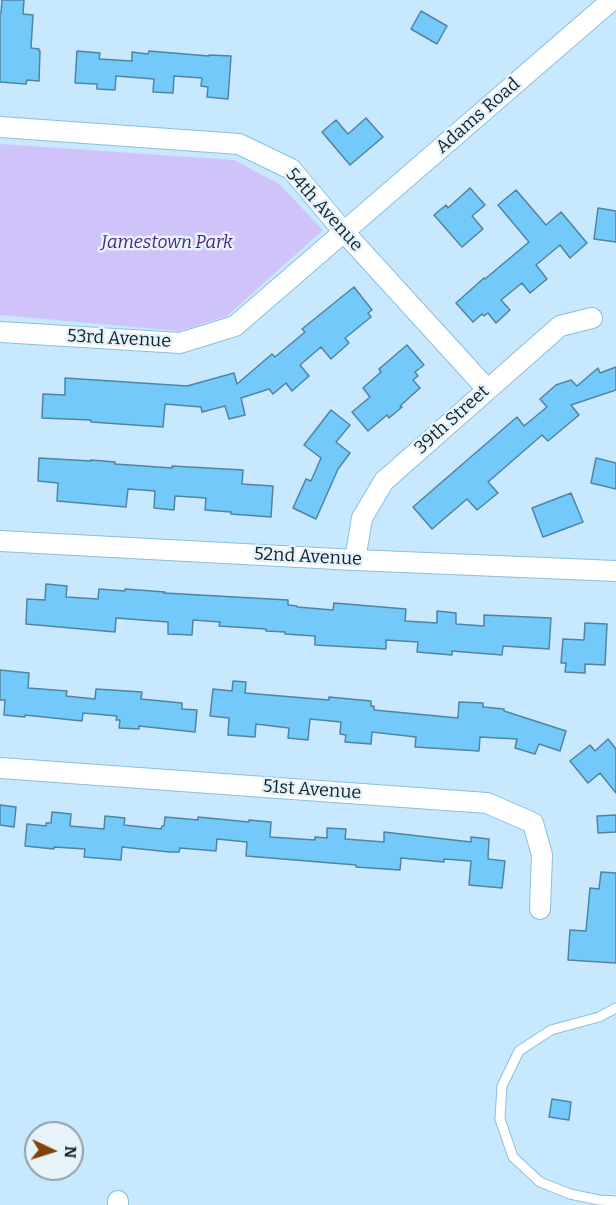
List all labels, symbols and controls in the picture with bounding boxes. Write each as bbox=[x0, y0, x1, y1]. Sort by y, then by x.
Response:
street label: Adams Road bbox=[432, 74, 524, 158]
street label: 54th Avenue bbox=[281, 164, 367, 256]
park label: Jamestown Park bbox=[101, 232, 233, 254]
street label: 53rd Avenue bbox=[66, 325, 172, 353]
street label: 39th Street bbox=[410, 381, 494, 459]
street label: 52nd Avenue bbox=[253, 543, 363, 571]
street label: 51st Avenue bbox=[262, 776, 362, 804]
north arrow bbox=[24, 1121, 84, 1181]
text: N bbox=[61, 1145, 80, 1159]

